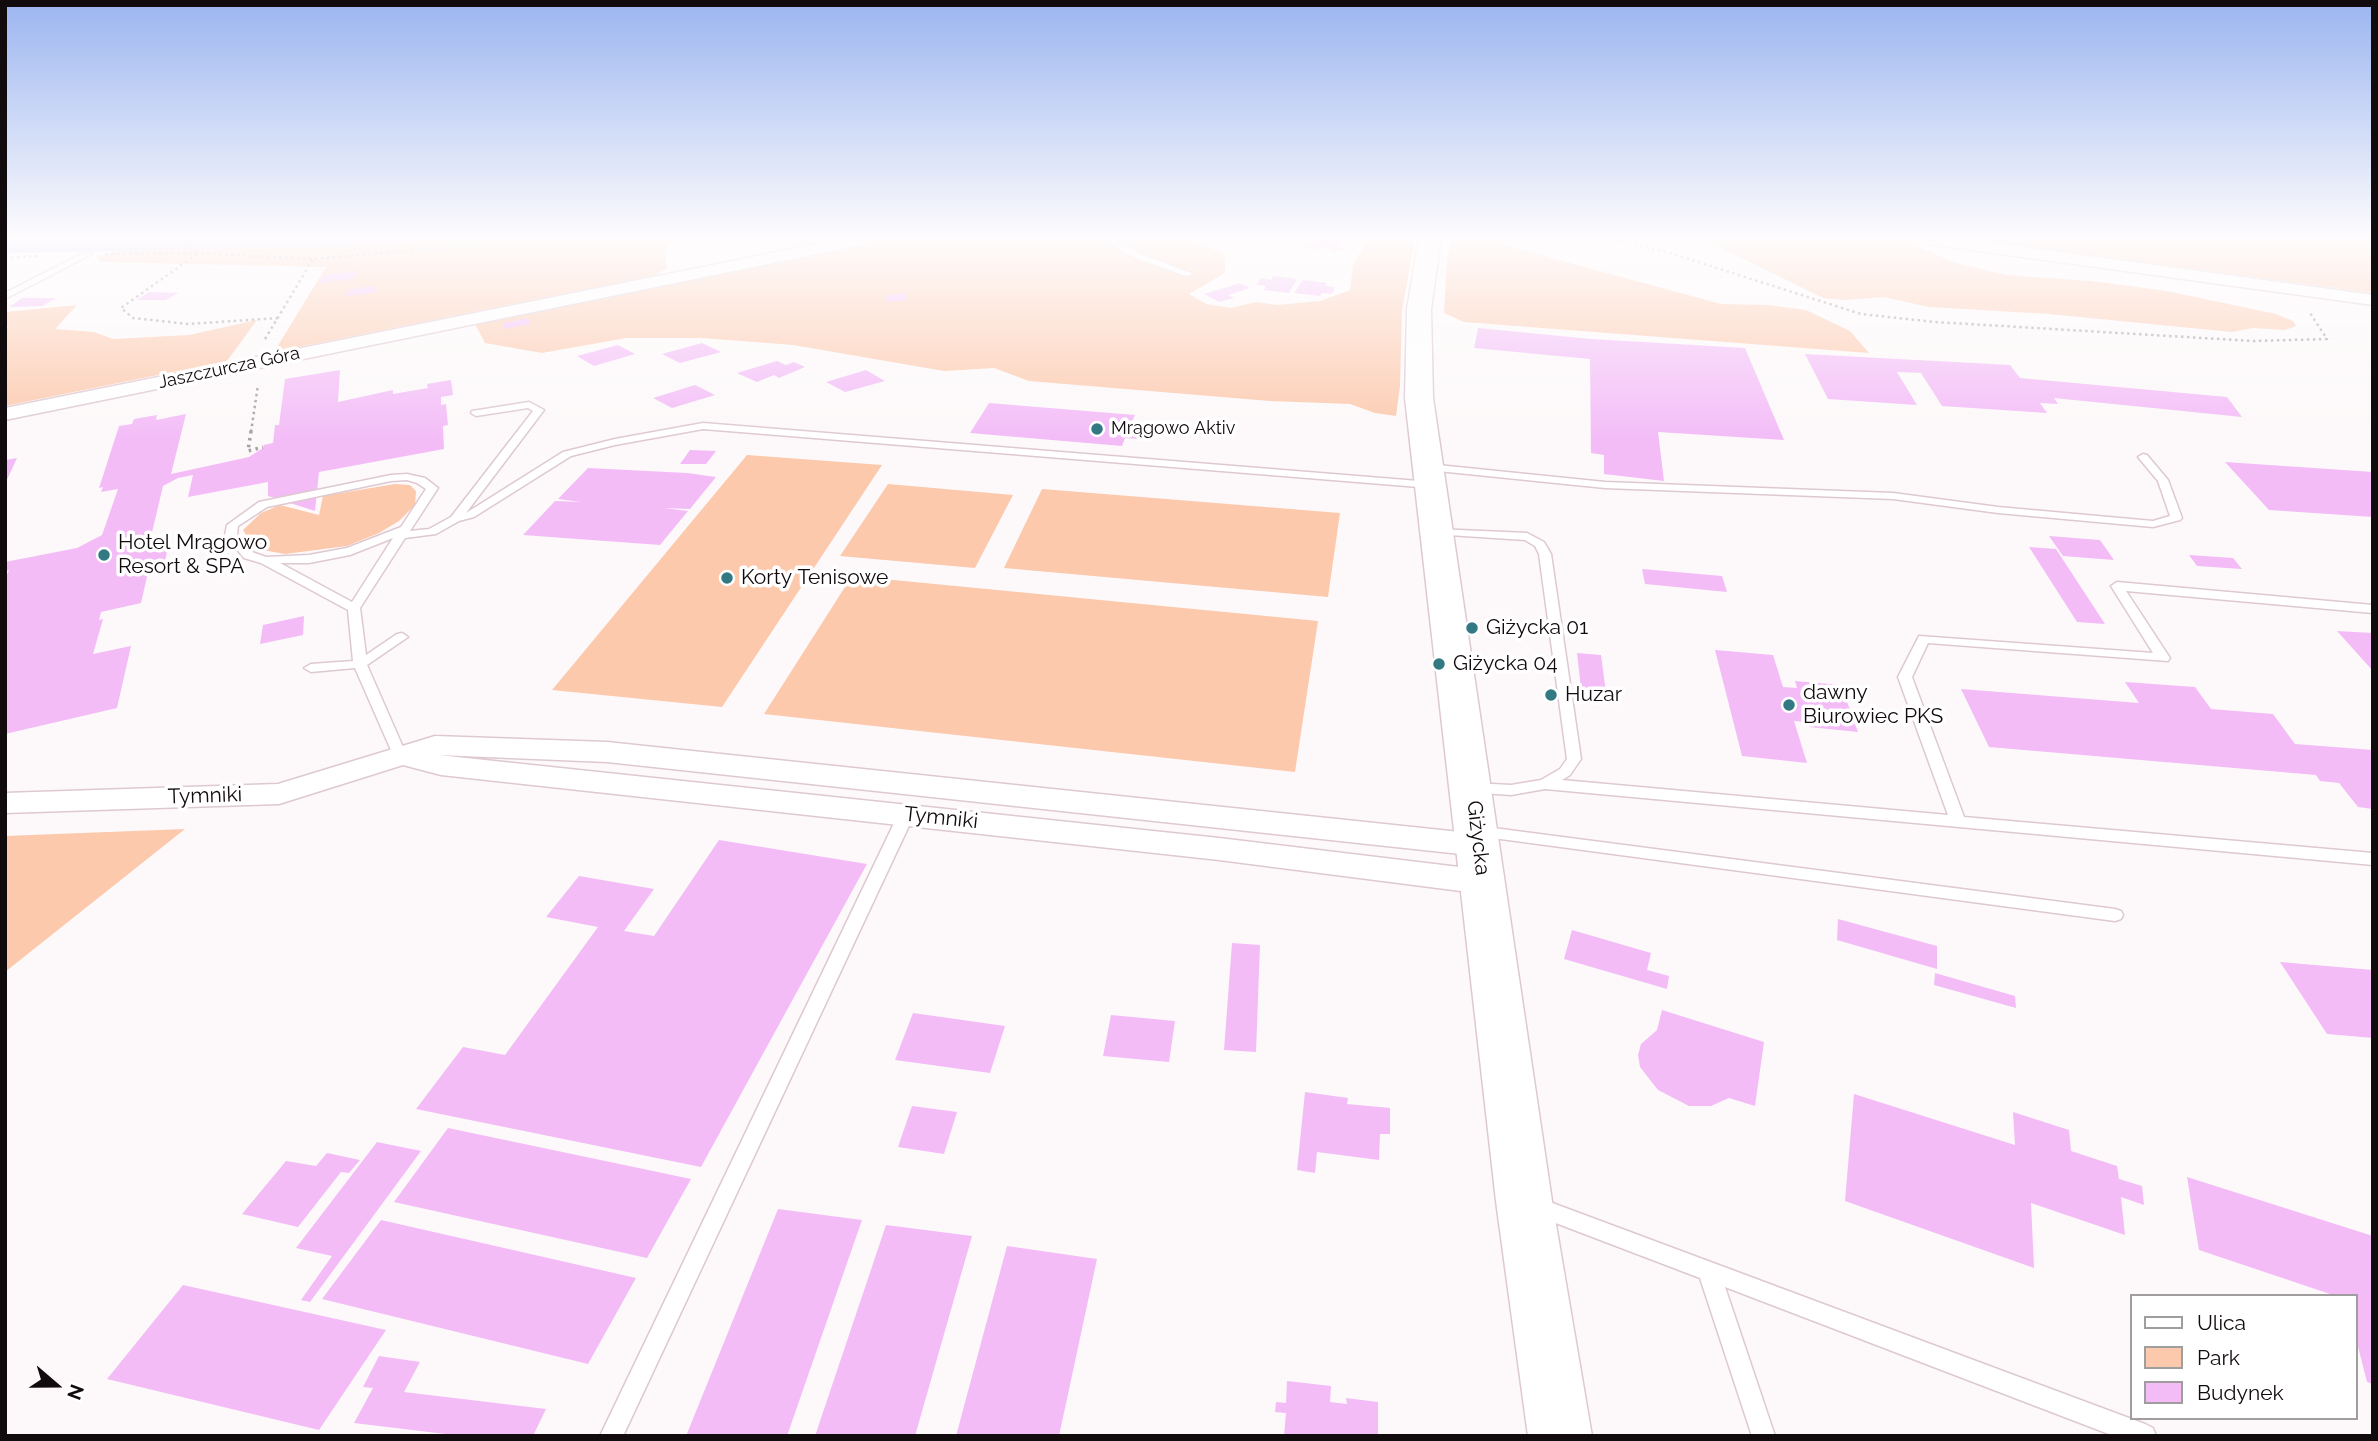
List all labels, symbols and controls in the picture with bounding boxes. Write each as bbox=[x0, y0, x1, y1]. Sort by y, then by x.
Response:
street label: Jaszczurcza Góra bbox=[156, 342, 302, 394]
place label: Mrągowo Aktiv bbox=[1111, 418, 1235, 440]
marker: Mrągowo Aktiv bbox=[1089, 421, 1105, 437]
place label: Hotel Mrągowo Resort & SPA bbox=[118, 530, 267, 580]
marker: Hotel Mrągowo Resort & SPA bbox=[96, 547, 112, 563]
place label: Korty Tenisowe bbox=[741, 565, 888, 591]
marker: Korty Tenisowe bbox=[719, 570, 735, 586]
place label: Giżycka 01 bbox=[1486, 615, 1588, 641]
marker: Giżycka 01 bbox=[1464, 620, 1480, 636]
place label: Giżycka 04 bbox=[1453, 651, 1558, 677]
marker: Giżycka 04 bbox=[1431, 656, 1447, 672]
place label: dawny Biurowiec PKS bbox=[1803, 680, 1943, 730]
place label: Huzar bbox=[1565, 682, 1622, 708]
marker: Huzar bbox=[1543, 687, 1559, 703]
marker: dawny Biurowiec PKS bbox=[1781, 697, 1797, 713]
street label: Tymniki bbox=[167, 782, 243, 810]
street label: Giżycka bbox=[1461, 799, 1495, 877]
street label: Tymniki bbox=[903, 802, 979, 834]
legend bbox=[2130, 1294, 2357, 1420]
text: Ulica bbox=[2197, 1310, 2246, 1335]
text: Park bbox=[2197, 1345, 2240, 1370]
north arrow bbox=[21, 1350, 91, 1420]
text: Budynek bbox=[2197, 1380, 2284, 1405]
text: N bbox=[63, 1382, 89, 1403]

